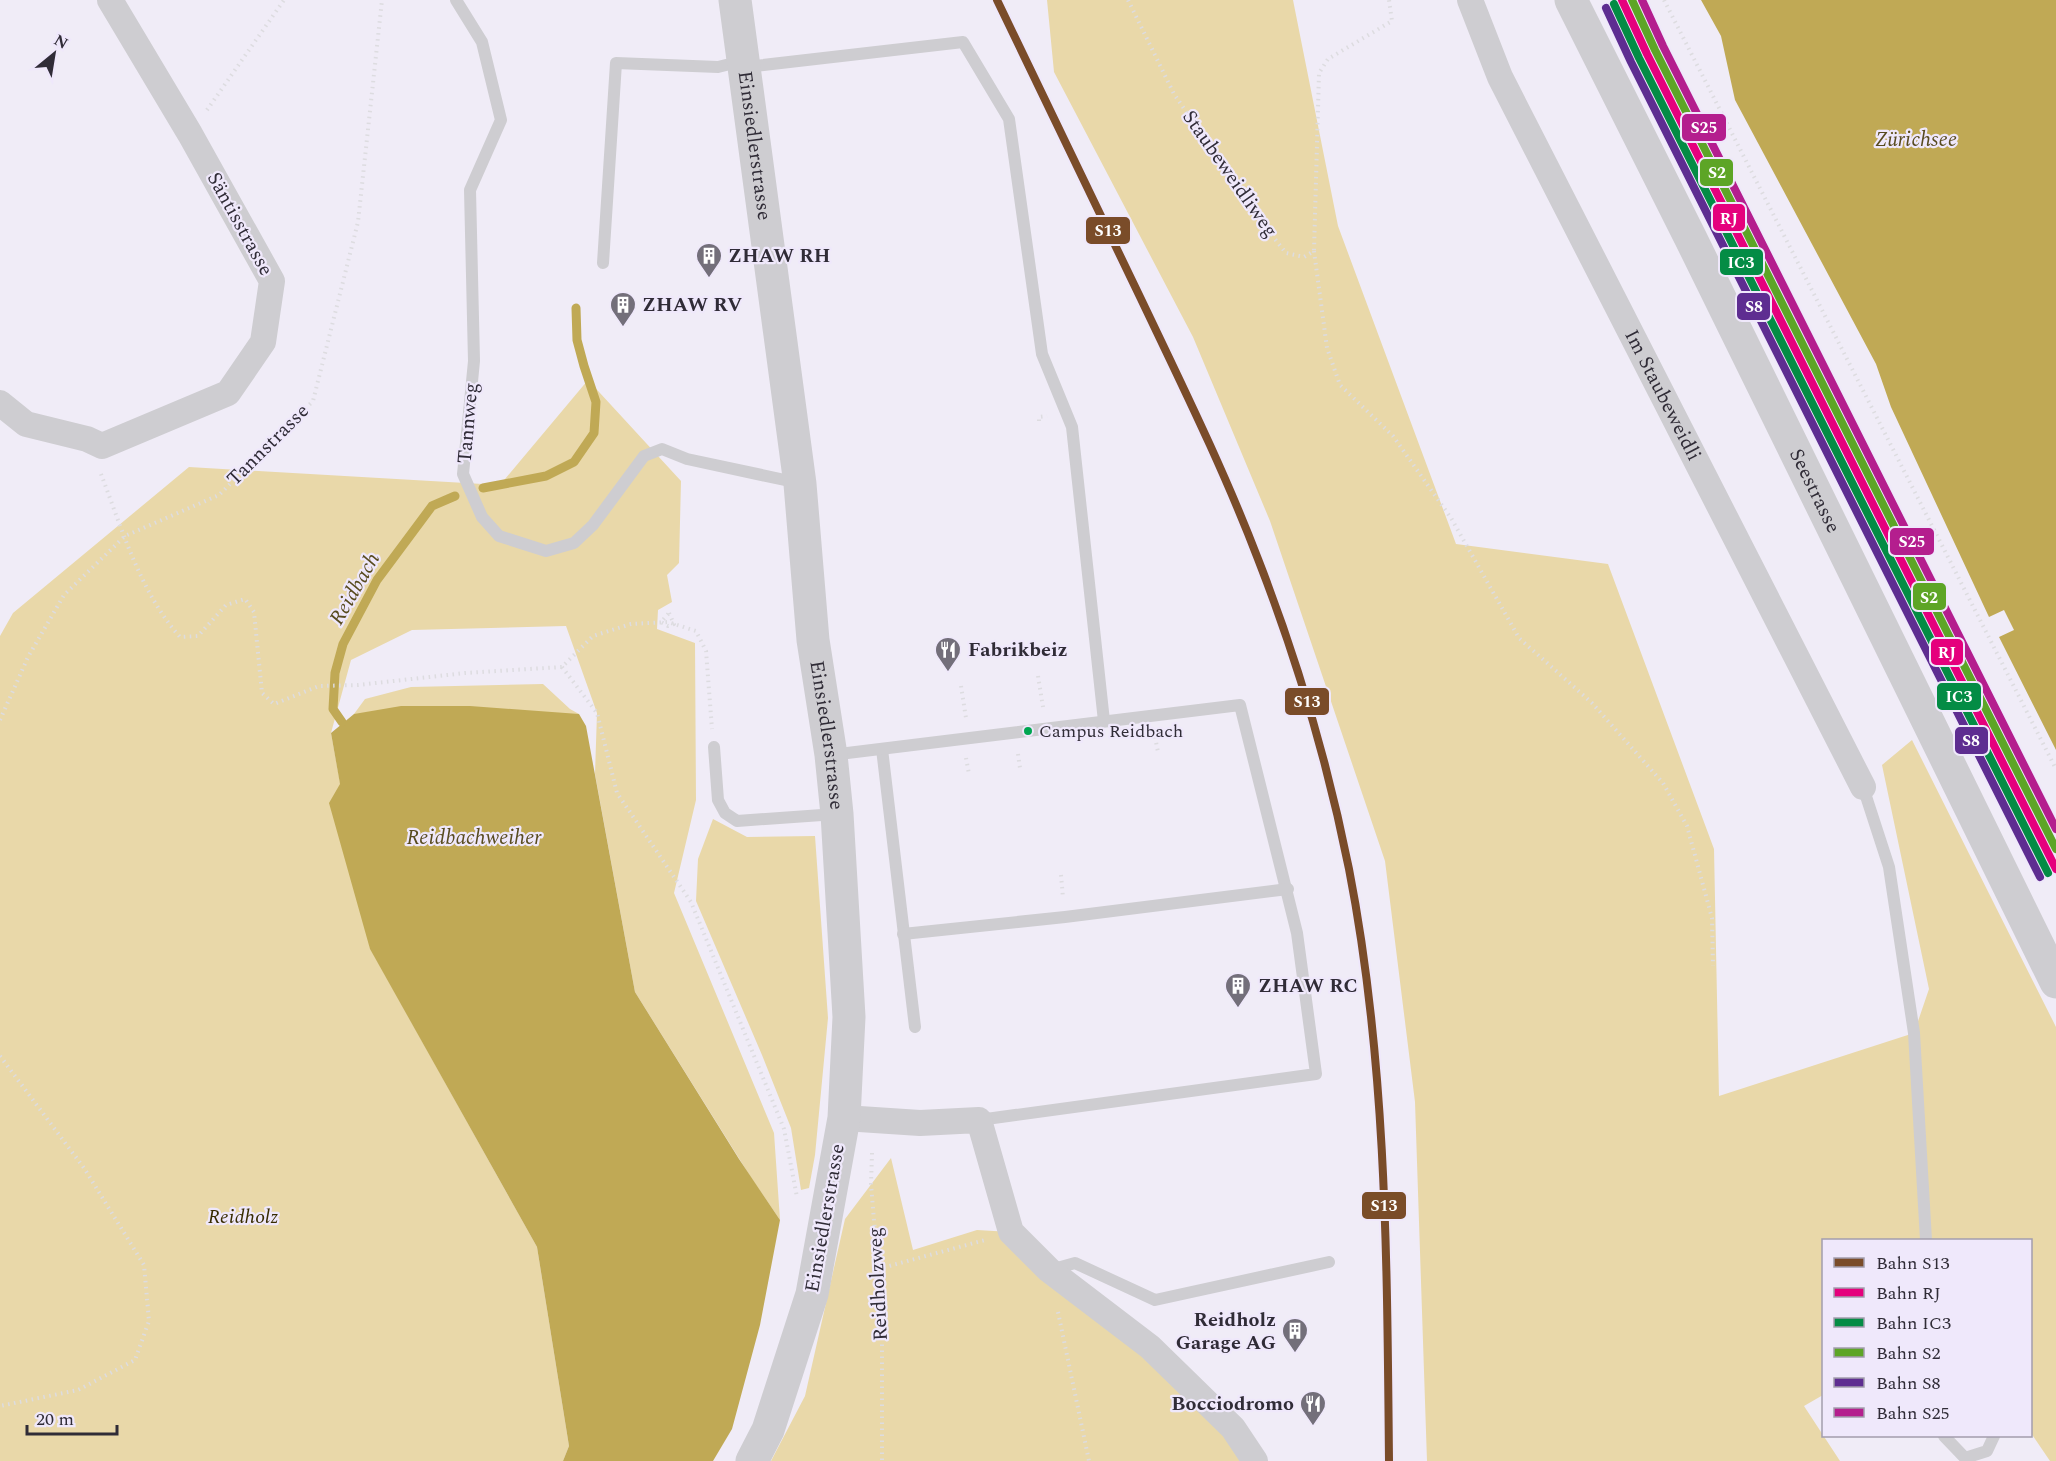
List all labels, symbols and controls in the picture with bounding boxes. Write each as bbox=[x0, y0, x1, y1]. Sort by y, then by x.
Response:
north arrow bbox=[24, 24, 84, 84]
text: N bbox=[49, 28, 73, 56]
street label: Einsiedlerstrasse bbox=[730, 69, 779, 222]
street label: Staubeweidliweg bbox=[1175, 104, 1285, 244]
line badge: S25 bbox=[1681, 113, 1727, 142]
text: S25 bbox=[1690, 116, 1718, 140]
water label: Zürichsee bbox=[1875, 124, 1957, 156]
line badge: S2 bbox=[1699, 158, 1734, 187]
text: S2 bbox=[1708, 161, 1726, 185]
street label: Säntisstrasse bbox=[199, 167, 281, 281]
line badge: RJ bbox=[1712, 203, 1746, 232]
text: RJ bbox=[1720, 207, 1738, 231]
line badge: S13 bbox=[1085, 216, 1131, 245]
text: S13 bbox=[1094, 219, 1122, 243]
building icon: ZHAW RH bbox=[694, 241, 724, 279]
place label: ZHAW RH bbox=[728, 241, 830, 271]
line badge: IC3 bbox=[1719, 248, 1764, 276]
text: IC3 bbox=[1728, 251, 1754, 275]
building icon: ZHAW RV bbox=[608, 290, 638, 328]
place label: ZHAW RV bbox=[642, 290, 742, 320]
line badge: S8 bbox=[1736, 292, 1771, 321]
text: S8 bbox=[1745, 295, 1763, 319]
street label: Im Staubeweidli bbox=[1616, 324, 1709, 466]
street label: Tannweg bbox=[450, 381, 486, 465]
street label: Tannstrasse bbox=[220, 397, 316, 493]
street label: Seestrasse bbox=[1781, 443, 1848, 538]
line badge: S25 bbox=[1889, 527, 1935, 556]
text: S25 bbox=[1898, 530, 1926, 554]
water label: Reidbach bbox=[321, 547, 389, 631]
line badge: S2 bbox=[1912, 582, 1947, 611]
text: S2 bbox=[1920, 586, 1938, 610]
restaurant icon: Fabrikbeiz bbox=[933, 635, 963, 673]
place label: Fabrikbeiz bbox=[968, 635, 1068, 665]
line badge: RJ bbox=[1930, 638, 1964, 666]
text: RJ bbox=[1938, 641, 1956, 665]
street label: Einsiedlerstrasse bbox=[801, 658, 851, 811]
line badge: IC3 bbox=[1936, 682, 1982, 711]
text: IC3 bbox=[1946, 685, 1972, 709]
line badge: S13 bbox=[1284, 687, 1330, 716]
text: S13 bbox=[1293, 690, 1321, 714]
place label: Campus Reidbach bbox=[1039, 718, 1183, 745]
marker: Campus Reidbach bbox=[1022, 725, 1034, 737]
line badge: S8 bbox=[1954, 726, 1989, 755]
text: S8 bbox=[1962, 729, 1980, 753]
water label: Reidbachweiher bbox=[406, 822, 542, 854]
building icon: ZHAW RC bbox=[1223, 971, 1253, 1009]
place label: ZHAW RC bbox=[1258, 971, 1358, 1001]
street label: Einsiedlerstrasse bbox=[797, 1141, 853, 1295]
line badge: S13 bbox=[1361, 1191, 1407, 1220]
text: S13 bbox=[1370, 1194, 1398, 1218]
park label: Reidholz bbox=[208, 1202, 278, 1232]
street label: Reidholzweg bbox=[860, 1226, 896, 1342]
legend bbox=[1822, 1239, 2032, 1437]
text: Bahn S13 bbox=[1876, 1250, 1950, 1277]
text: Bahn RJ bbox=[1876, 1280, 1941, 1307]
place label: Reidholz Garage AG bbox=[1176, 1305, 1276, 1358]
text: Bahn IC3 bbox=[1876, 1310, 1951, 1337]
building icon: Reidholz Garage AG bbox=[1280, 1316, 1310, 1354]
text: Bahn S2 bbox=[1876, 1340, 1941, 1367]
text: Bahn S8 bbox=[1876, 1370, 1941, 1397]
place label: Bocciodromo bbox=[1171, 1389, 1294, 1419]
restaurant icon: Bocciodromo bbox=[1298, 1389, 1328, 1427]
scale bar bbox=[27, 1398, 117, 1436]
text: Bahn S25 bbox=[1876, 1400, 1950, 1427]
text: 20 m bbox=[36, 1406, 74, 1433]

